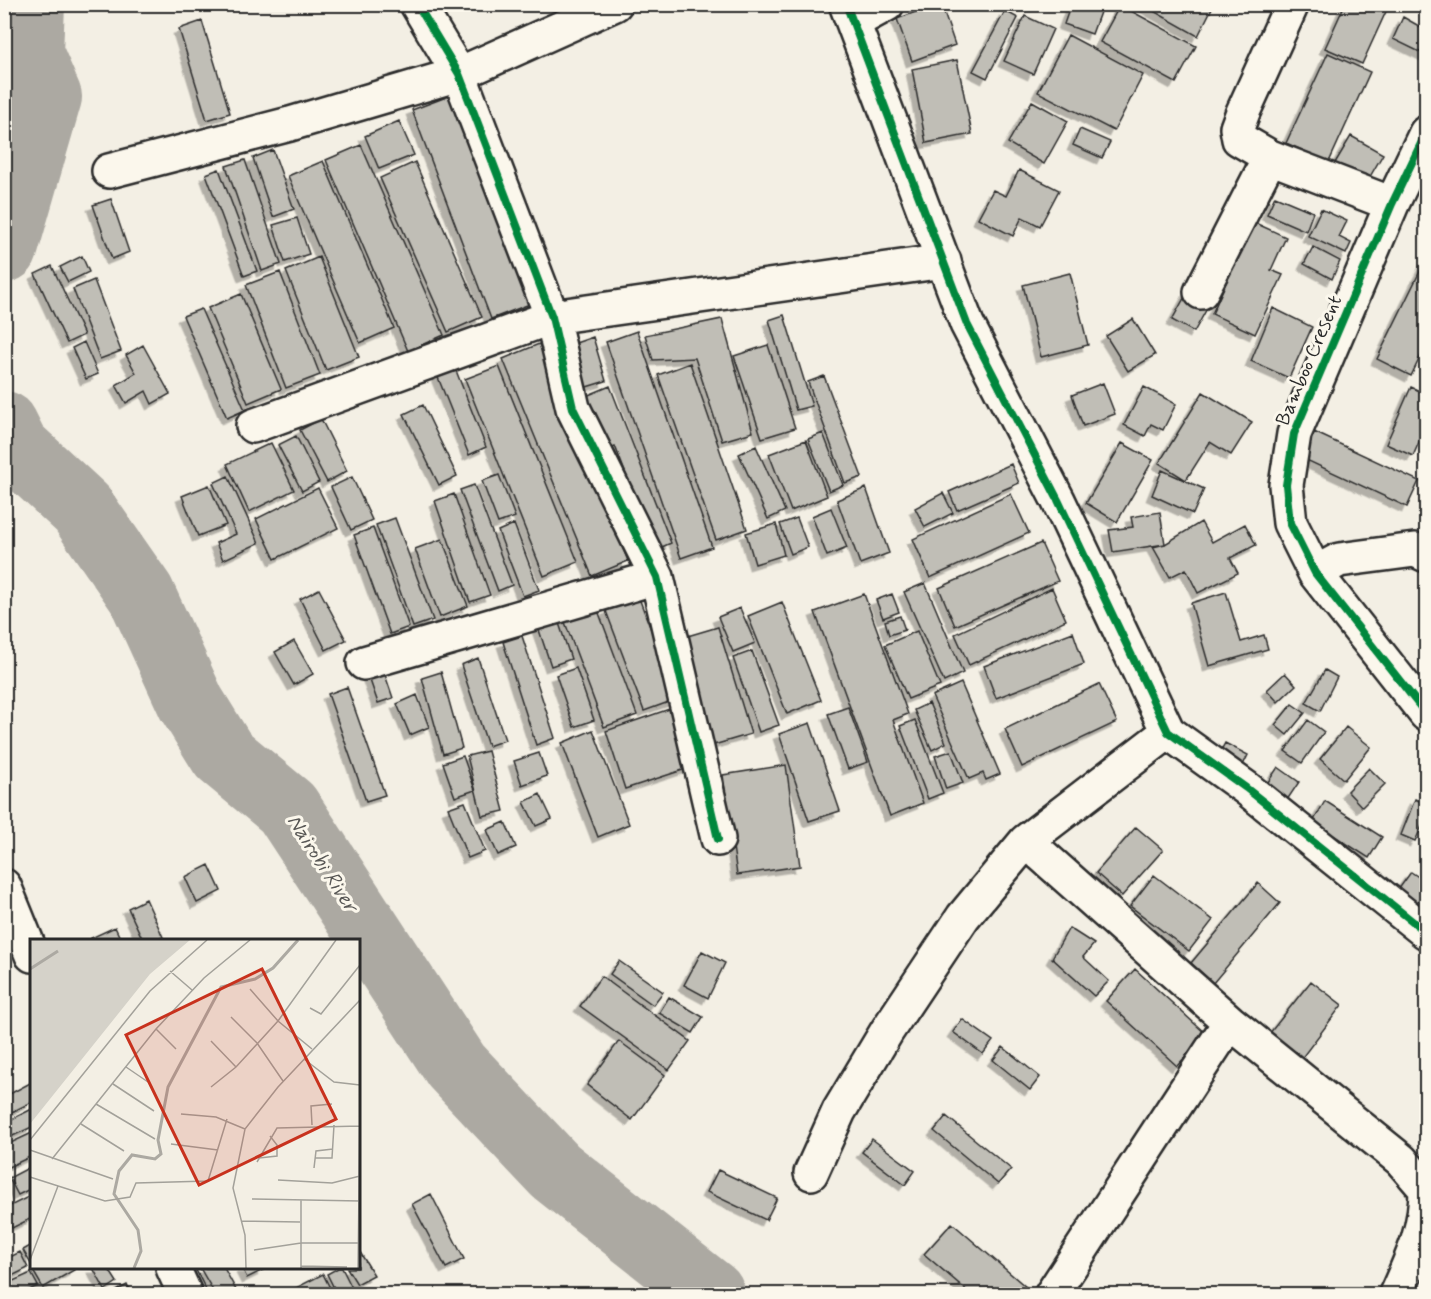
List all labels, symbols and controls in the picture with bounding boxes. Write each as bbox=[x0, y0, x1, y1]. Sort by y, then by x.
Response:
street label: Bamboo Cresent bbox=[1270, 291, 1349, 430]
water label: Nairobi River bbox=[280, 809, 365, 920]
inset map bbox=[30, 939, 360, 1269]

